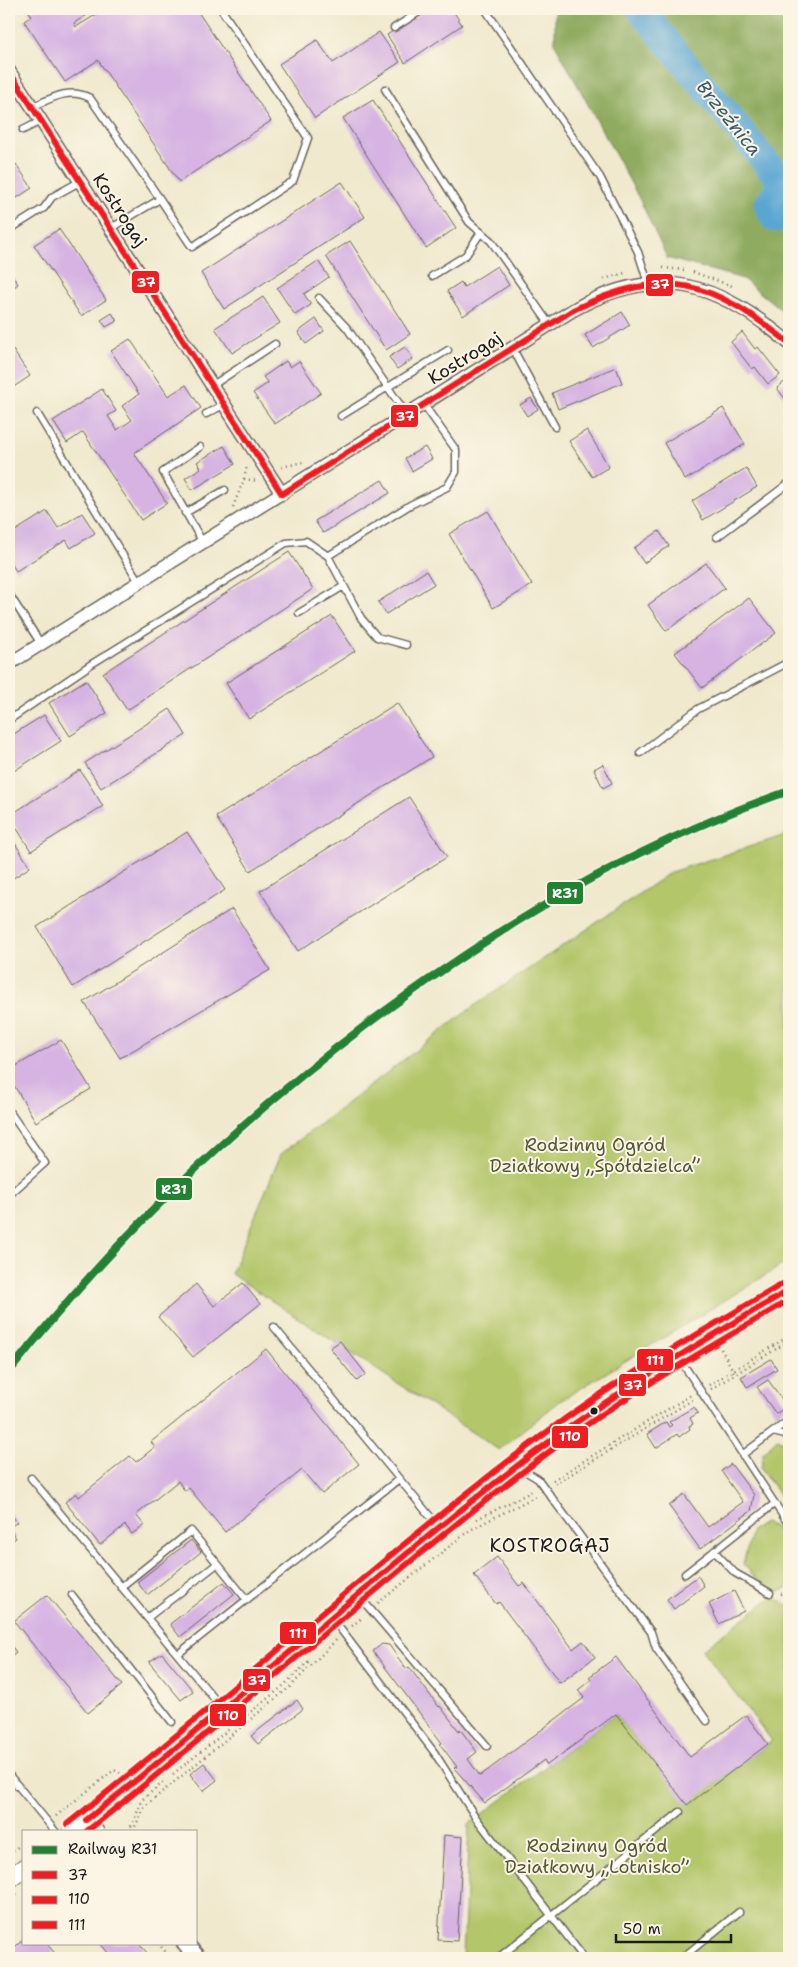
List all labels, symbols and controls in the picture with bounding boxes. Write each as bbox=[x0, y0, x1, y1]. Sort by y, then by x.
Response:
water label: Brzeźnica bbox=[691, 75, 767, 161]
street label: Kostrogaj bbox=[87, 169, 153, 251]
line badge: 37 bbox=[131, 270, 160, 294]
text: 37 bbox=[136, 273, 156, 291]
line badge: 37 bbox=[645, 273, 674, 297]
text: 37 bbox=[650, 275, 670, 293]
street label: Kostrogaj bbox=[423, 326, 507, 390]
line badge: 37 bbox=[390, 404, 419, 428]
text: 37 bbox=[395, 407, 415, 425]
line badge: R31 bbox=[546, 881, 584, 905]
text: R31 bbox=[552, 884, 578, 902]
park label: Rodzinny Ogród Działkowy „Spółdzielca” bbox=[490, 1133, 700, 1178]
line badge: R31 bbox=[155, 1177, 193, 1201]
text: R31 bbox=[161, 1180, 187, 1198]
line badge: 111 bbox=[636, 1348, 674, 1372]
text: 111 bbox=[646, 1351, 664, 1369]
line badge: 37 bbox=[618, 1373, 647, 1397]
text: 37 bbox=[623, 1376, 643, 1394]
unlabelled marker bbox=[589, 1406, 599, 1416]
line badge: 110 bbox=[551, 1425, 589, 1449]
text: 110 bbox=[559, 1427, 581, 1445]
district label: KOSTROGAJ bbox=[489, 1533, 611, 1558]
line badge: 111 bbox=[279, 1621, 317, 1645]
text: 111 bbox=[289, 1624, 307, 1642]
line badge: 37 bbox=[242, 1668, 271, 1692]
text: 37 bbox=[247, 1671, 267, 1689]
line badge: 110 bbox=[209, 1703, 247, 1727]
text: 110 bbox=[217, 1706, 239, 1724]
legend bbox=[22, 1830, 198, 1944]
park label: Rodzinny Ogród Działkowy „Lotnisko” bbox=[505, 1834, 689, 1879]
text: Railway R31 bbox=[68, 1839, 157, 1859]
text: 37 bbox=[68, 1865, 88, 1885]
text: 110 bbox=[68, 1889, 90, 1909]
scale bar bbox=[616, 1912, 730, 1944]
text: 111 bbox=[68, 1915, 86, 1935]
text: 50 m bbox=[623, 1919, 661, 1939]

